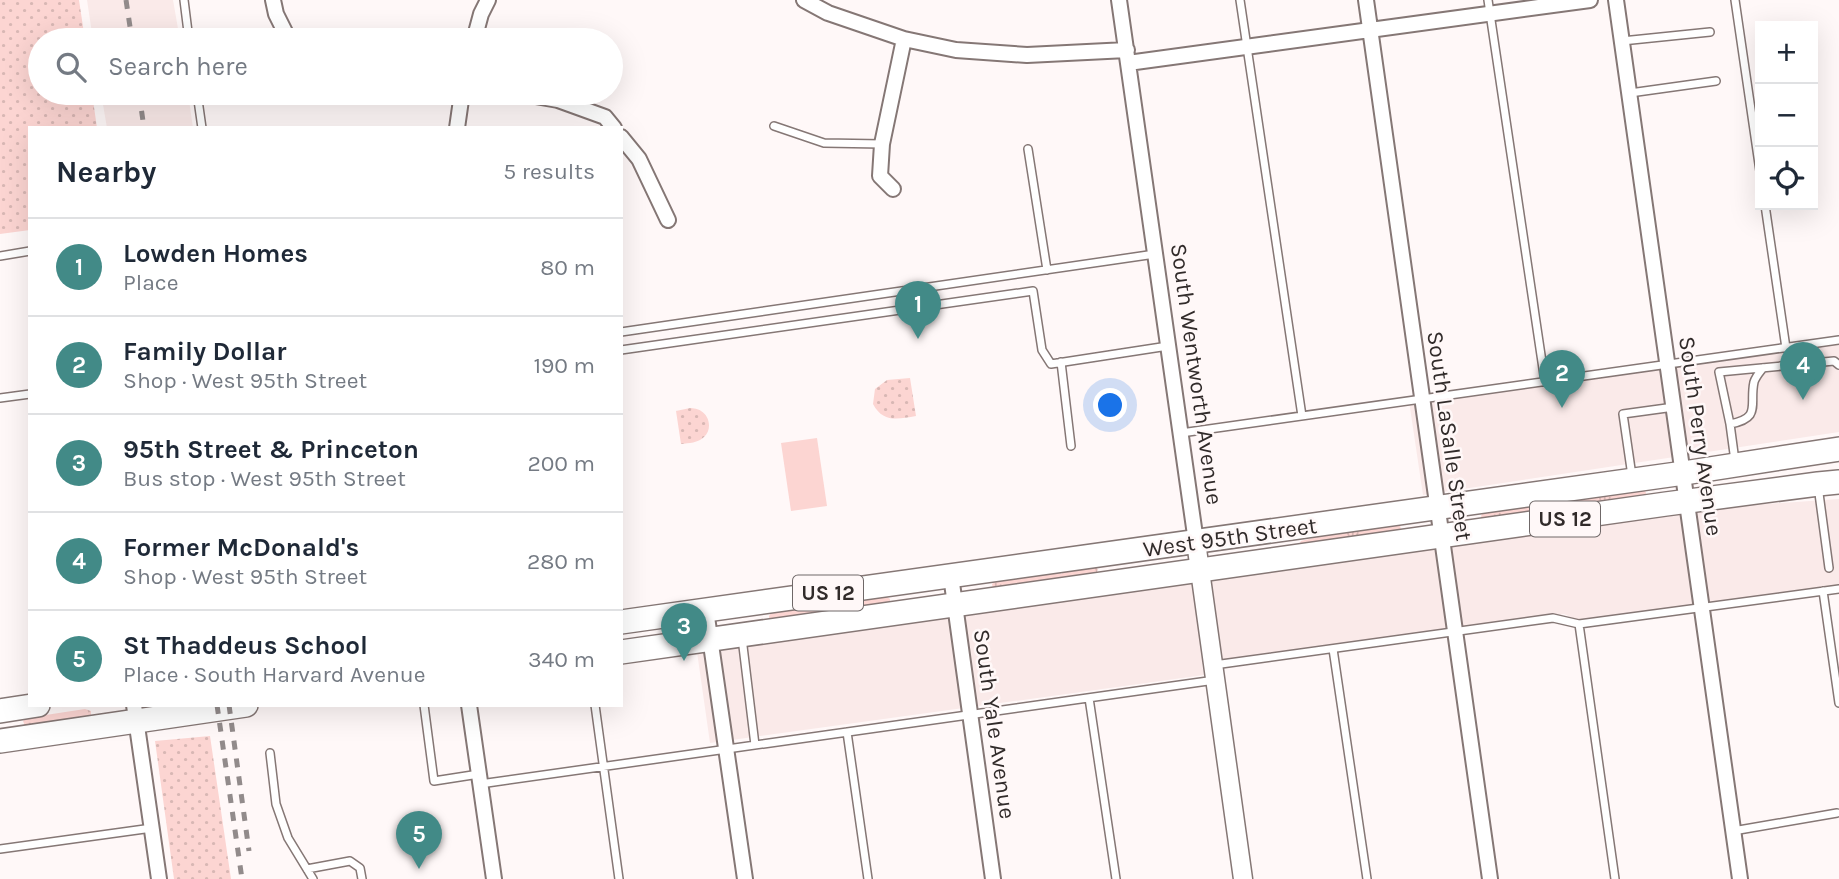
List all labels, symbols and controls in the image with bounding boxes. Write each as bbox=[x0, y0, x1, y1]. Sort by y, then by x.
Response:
map controls bbox=[1755, 21, 1818, 210]
button: + bbox=[1755, 21, 1818, 84]
search box bbox=[28, 28, 623, 105]
icon: search bbox=[52, 48, 90, 86]
text: Search here bbox=[108, 51, 248, 82]
button: − bbox=[1755, 84, 1818, 147]
button: locate bbox=[1755, 147, 1818, 210]
text: Nearby bbox=[56, 154, 156, 190]
text: 5 results bbox=[503, 158, 595, 185]
text: Lowden Homes bbox=[123, 238, 308, 269]
street label: South Wentworth Avenue bbox=[1165, 242, 1228, 507]
text: 1 bbox=[75, 254, 83, 281]
text: 80 m bbox=[540, 254, 595, 281]
text: Place bbox=[123, 269, 179, 296]
pin: 1 bbox=[895, 281, 941, 339]
street label: South LaSalle Street bbox=[1421, 329, 1478, 543]
street label: South Perry Avenue bbox=[1673, 334, 1728, 538]
text: Family Dollar bbox=[123, 336, 286, 367]
pin: 4 bbox=[1780, 342, 1826, 400]
pin: 2 bbox=[1539, 350, 1585, 408]
text: 2 bbox=[72, 352, 86, 379]
text: 190 m bbox=[533, 352, 595, 379]
text: Shop · West 95th Street bbox=[123, 367, 367, 394]
your location bbox=[1093, 388, 1127, 422]
text: 95th Street & Princeton bbox=[123, 434, 419, 465]
text: 3 bbox=[72, 450, 86, 477]
text: 200 m bbox=[527, 450, 595, 477]
text: Bus stop · West 95th Street bbox=[123, 465, 406, 492]
road number: US 12 bbox=[1530, 502, 1600, 536]
street label: West 95th Street bbox=[1141, 512, 1319, 563]
text: Former McDonald's bbox=[123, 532, 359, 563]
text: 4 bbox=[72, 548, 86, 575]
text: 280 m bbox=[527, 548, 595, 575]
text: Shop · West 95th Street bbox=[123, 563, 367, 590]
road number: US 12 bbox=[793, 576, 863, 610]
pin: 3 bbox=[661, 603, 707, 661]
street label: South Yale Avenue bbox=[968, 627, 1021, 821]
text: St Thaddeus School bbox=[123, 630, 368, 661]
text: 5 bbox=[72, 646, 86, 673]
text: 340 m bbox=[528, 646, 595, 673]
text: Place · South Harvard Avenue bbox=[123, 661, 426, 688]
pin: 5 bbox=[396, 811, 442, 869]

